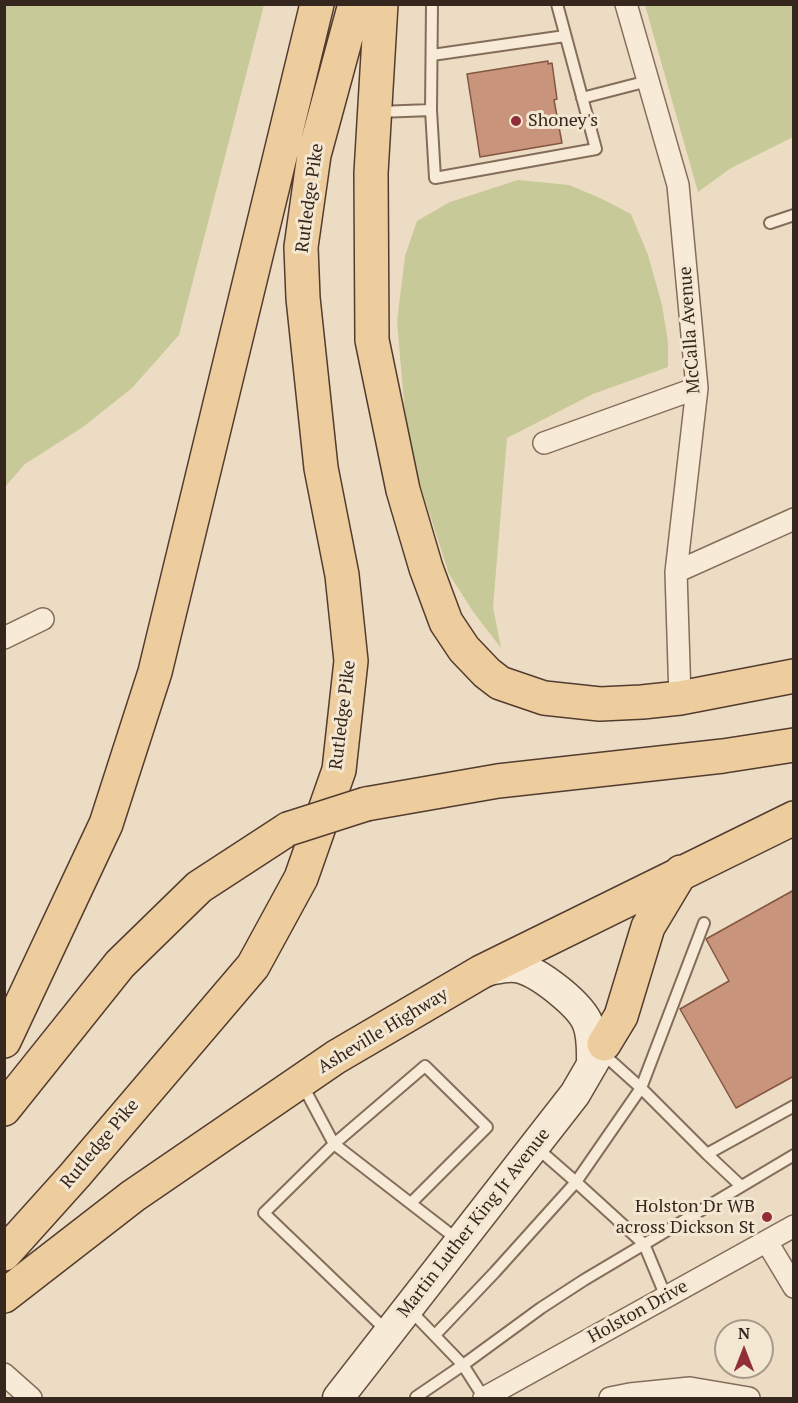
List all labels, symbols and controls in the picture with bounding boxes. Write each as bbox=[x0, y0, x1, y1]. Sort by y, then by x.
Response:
place label: Shoney's bbox=[528, 110, 598, 132]
marker: Shoney's bbox=[509, 114, 523, 128]
street label: Rutledge Pike bbox=[292, 142, 328, 254]
street label: McCalla Avenue bbox=[675, 265, 705, 395]
street label: Rutledge Pike bbox=[326, 659, 360, 771]
street label: Asheville Highway bbox=[314, 984, 452, 1078]
street label: Rutledge Pike bbox=[56, 1095, 144, 1193]
street label: Martin Luther King Jr Avenue bbox=[393, 1124, 555, 1322]
place label: Holston Dr WB across Dickson St bbox=[616, 1196, 755, 1238]
marker: Holston Dr WB across Dickson St bbox=[760, 1210, 774, 1224]
street label: Holston Drive bbox=[584, 1276, 692, 1348]
north arrow bbox=[714, 1319, 774, 1379]
text: N bbox=[738, 1322, 750, 1344]

